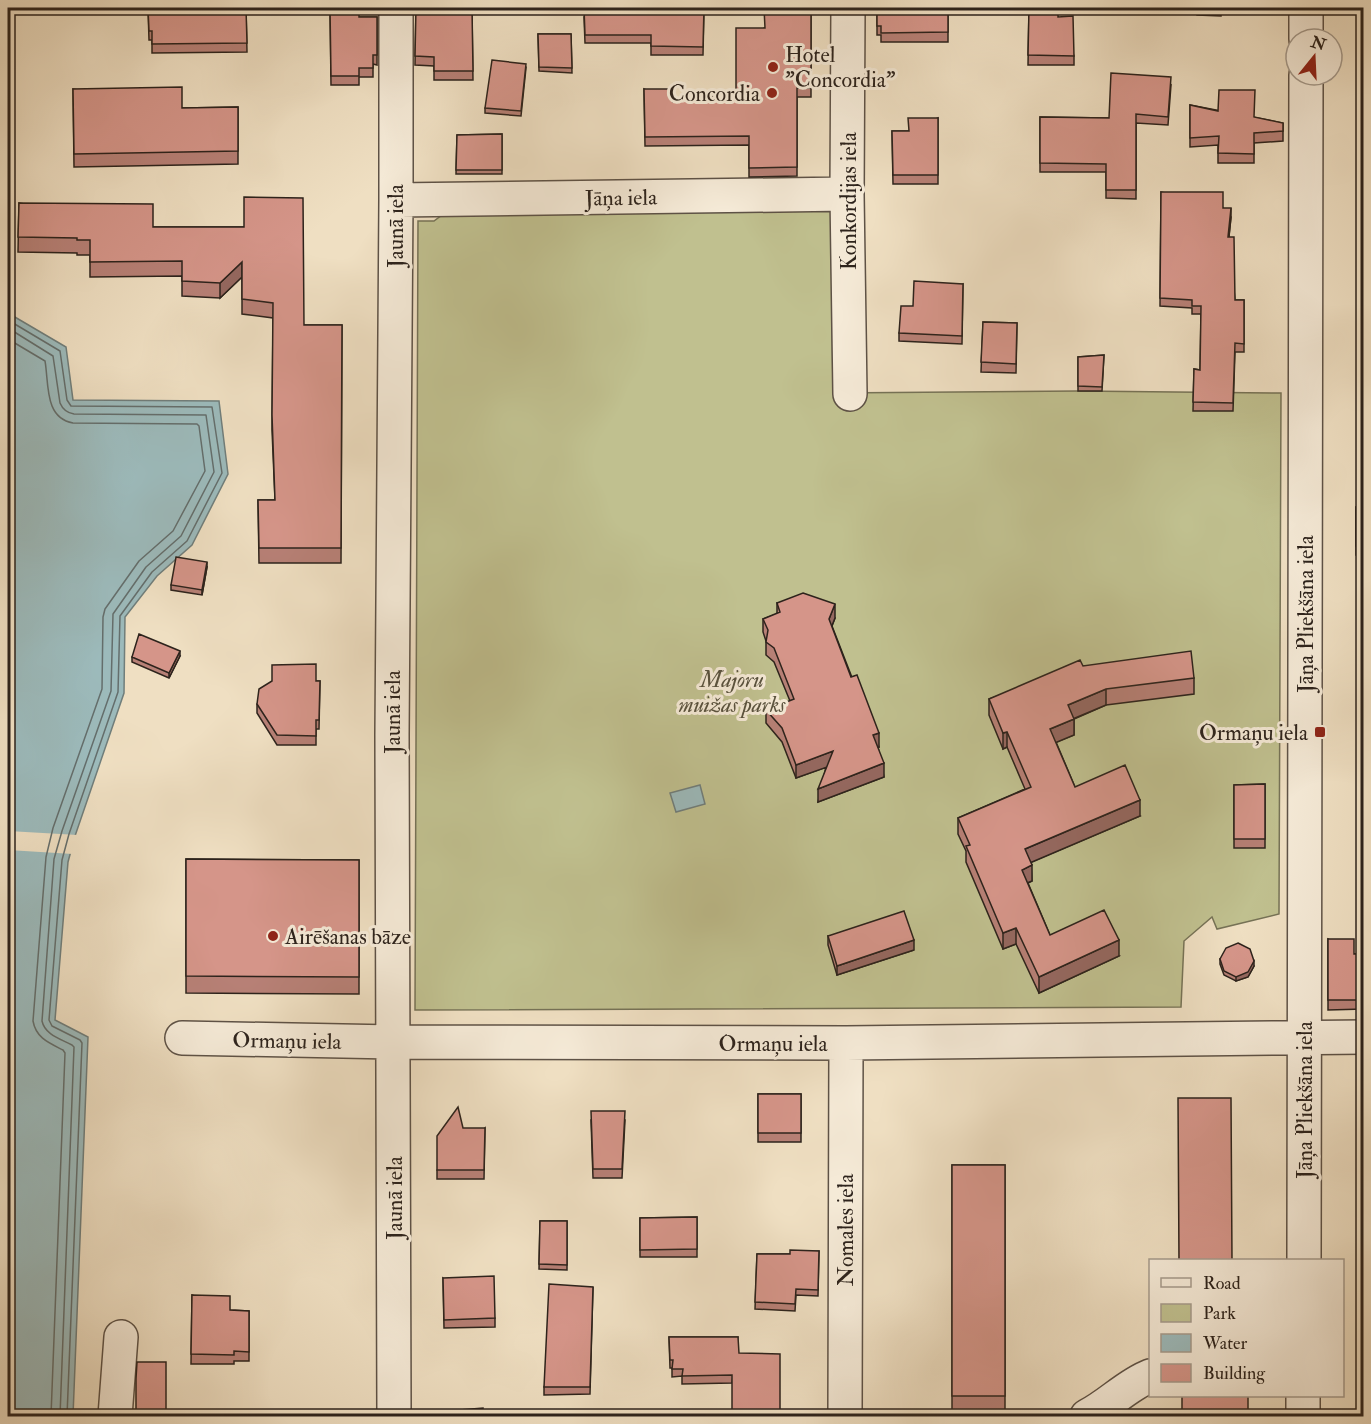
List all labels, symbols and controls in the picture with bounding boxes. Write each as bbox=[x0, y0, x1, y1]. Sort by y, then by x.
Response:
north arrow bbox=[1284, 27, 1344, 87]
text: N bbox=[1307, 32, 1329, 56]
place label: Hotel "Concordia" bbox=[785, 41, 896, 94]
marker: Hotel "Concordia" bbox=[766, 60, 780, 74]
place label: Concordia bbox=[669, 80, 761, 108]
marker: Concordia bbox=[765, 86, 779, 100]
street label: Konkordijas iela bbox=[835, 131, 863, 270]
street label: Jaunā iela bbox=[382, 183, 410, 269]
street label: Jāņa iela bbox=[584, 183, 658, 213]
street label: Jāņa Pliekšāna iela bbox=[1292, 534, 1320, 694]
park label: Majoru muižas parks bbox=[679, 666, 786, 719]
street label: Jaunā iela bbox=[379, 669, 407, 755]
place label: Ormaņu iela bbox=[1199, 719, 1309, 747]
marker: Ormaņu iela bbox=[1313, 725, 1327, 739]
place label: Airēšanas bāze bbox=[284, 923, 411, 951]
marker: Airēšanas bāze bbox=[266, 929, 280, 943]
street label: Jāņa Pliekšāna iela bbox=[1291, 1020, 1319, 1180]
street label: Ormaņu iela bbox=[232, 1026, 343, 1056]
street label: Ormaņu iela bbox=[718, 1030, 828, 1058]
street label: Jaunā iela bbox=[381, 1155, 409, 1241]
street label: Nomales iela bbox=[832, 1173, 860, 1286]
legend bbox=[1149, 1259, 1344, 1397]
text: Road bbox=[1203, 1272, 1241, 1295]
text: Park bbox=[1203, 1302, 1236, 1325]
text: Water bbox=[1202, 1332, 1247, 1355]
text: Building bbox=[1203, 1362, 1266, 1385]

